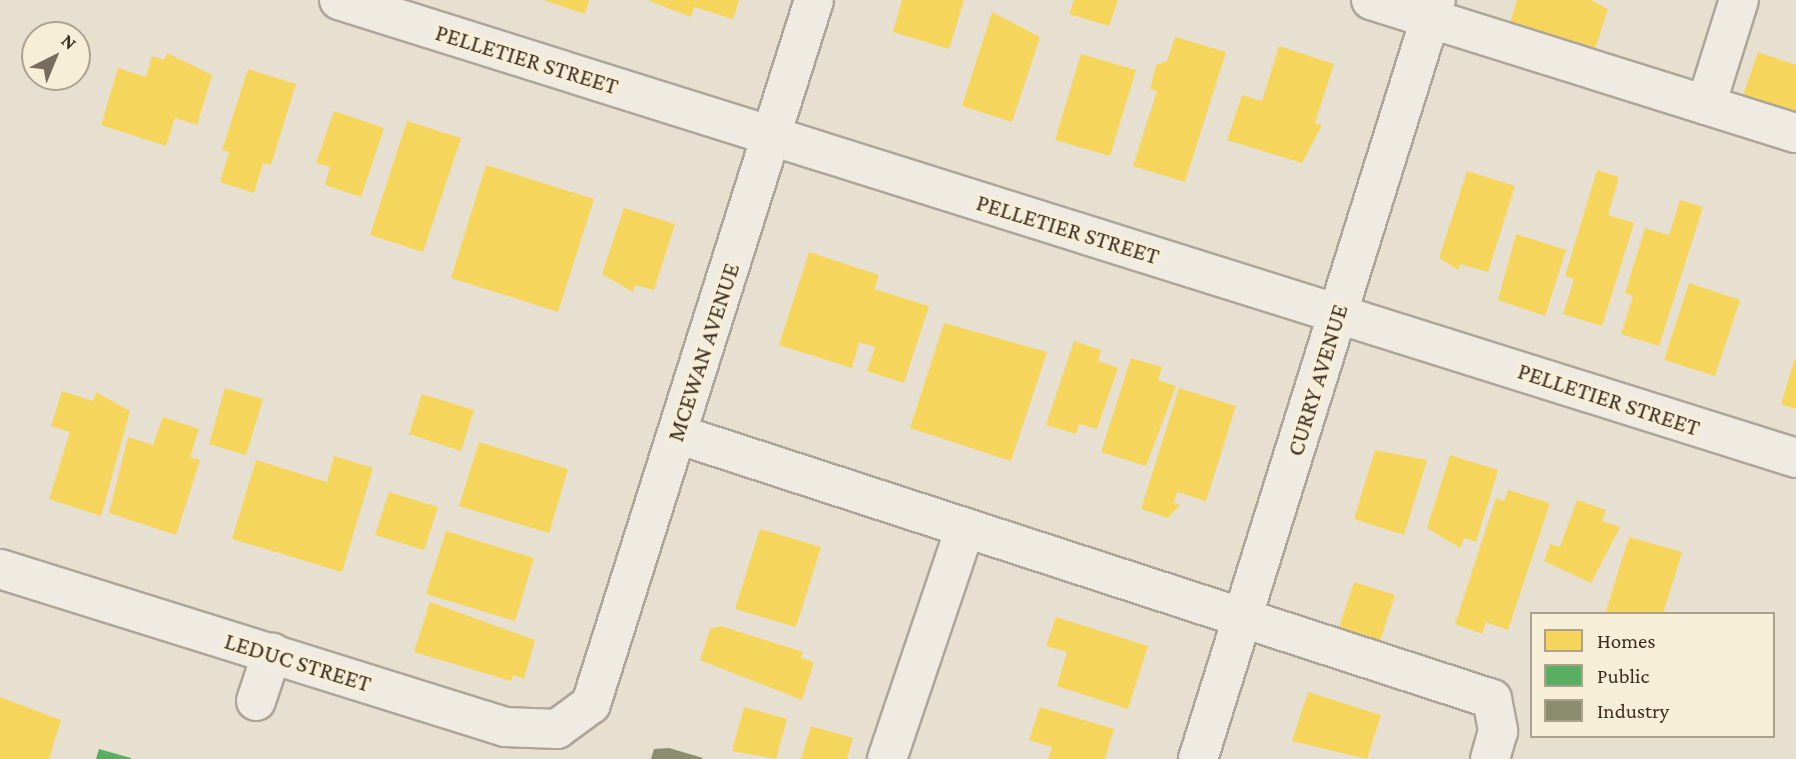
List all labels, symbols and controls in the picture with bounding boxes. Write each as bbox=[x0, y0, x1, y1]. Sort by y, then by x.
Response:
street label: PELLETIER STREET bbox=[432, 17, 622, 101]
north arrow bbox=[21, 21, 91, 91]
text: N bbox=[57, 30, 81, 54]
street label: PELLETIER STREET bbox=[973, 187, 1163, 271]
street label: MCEWAN AVENUE bbox=[661, 259, 745, 445]
street label: CURRY AVENUE bbox=[1280, 301, 1354, 459]
street label: PELLETIER STREET bbox=[1514, 356, 1704, 442]
legend bbox=[1530, 612, 1775, 738]
street label: LEDUC STREET bbox=[221, 626, 375, 698]
text: Homes bbox=[1597, 629, 1656, 653]
text: Public bbox=[1597, 664, 1649, 688]
text: Industry bbox=[1597, 699, 1669, 723]

